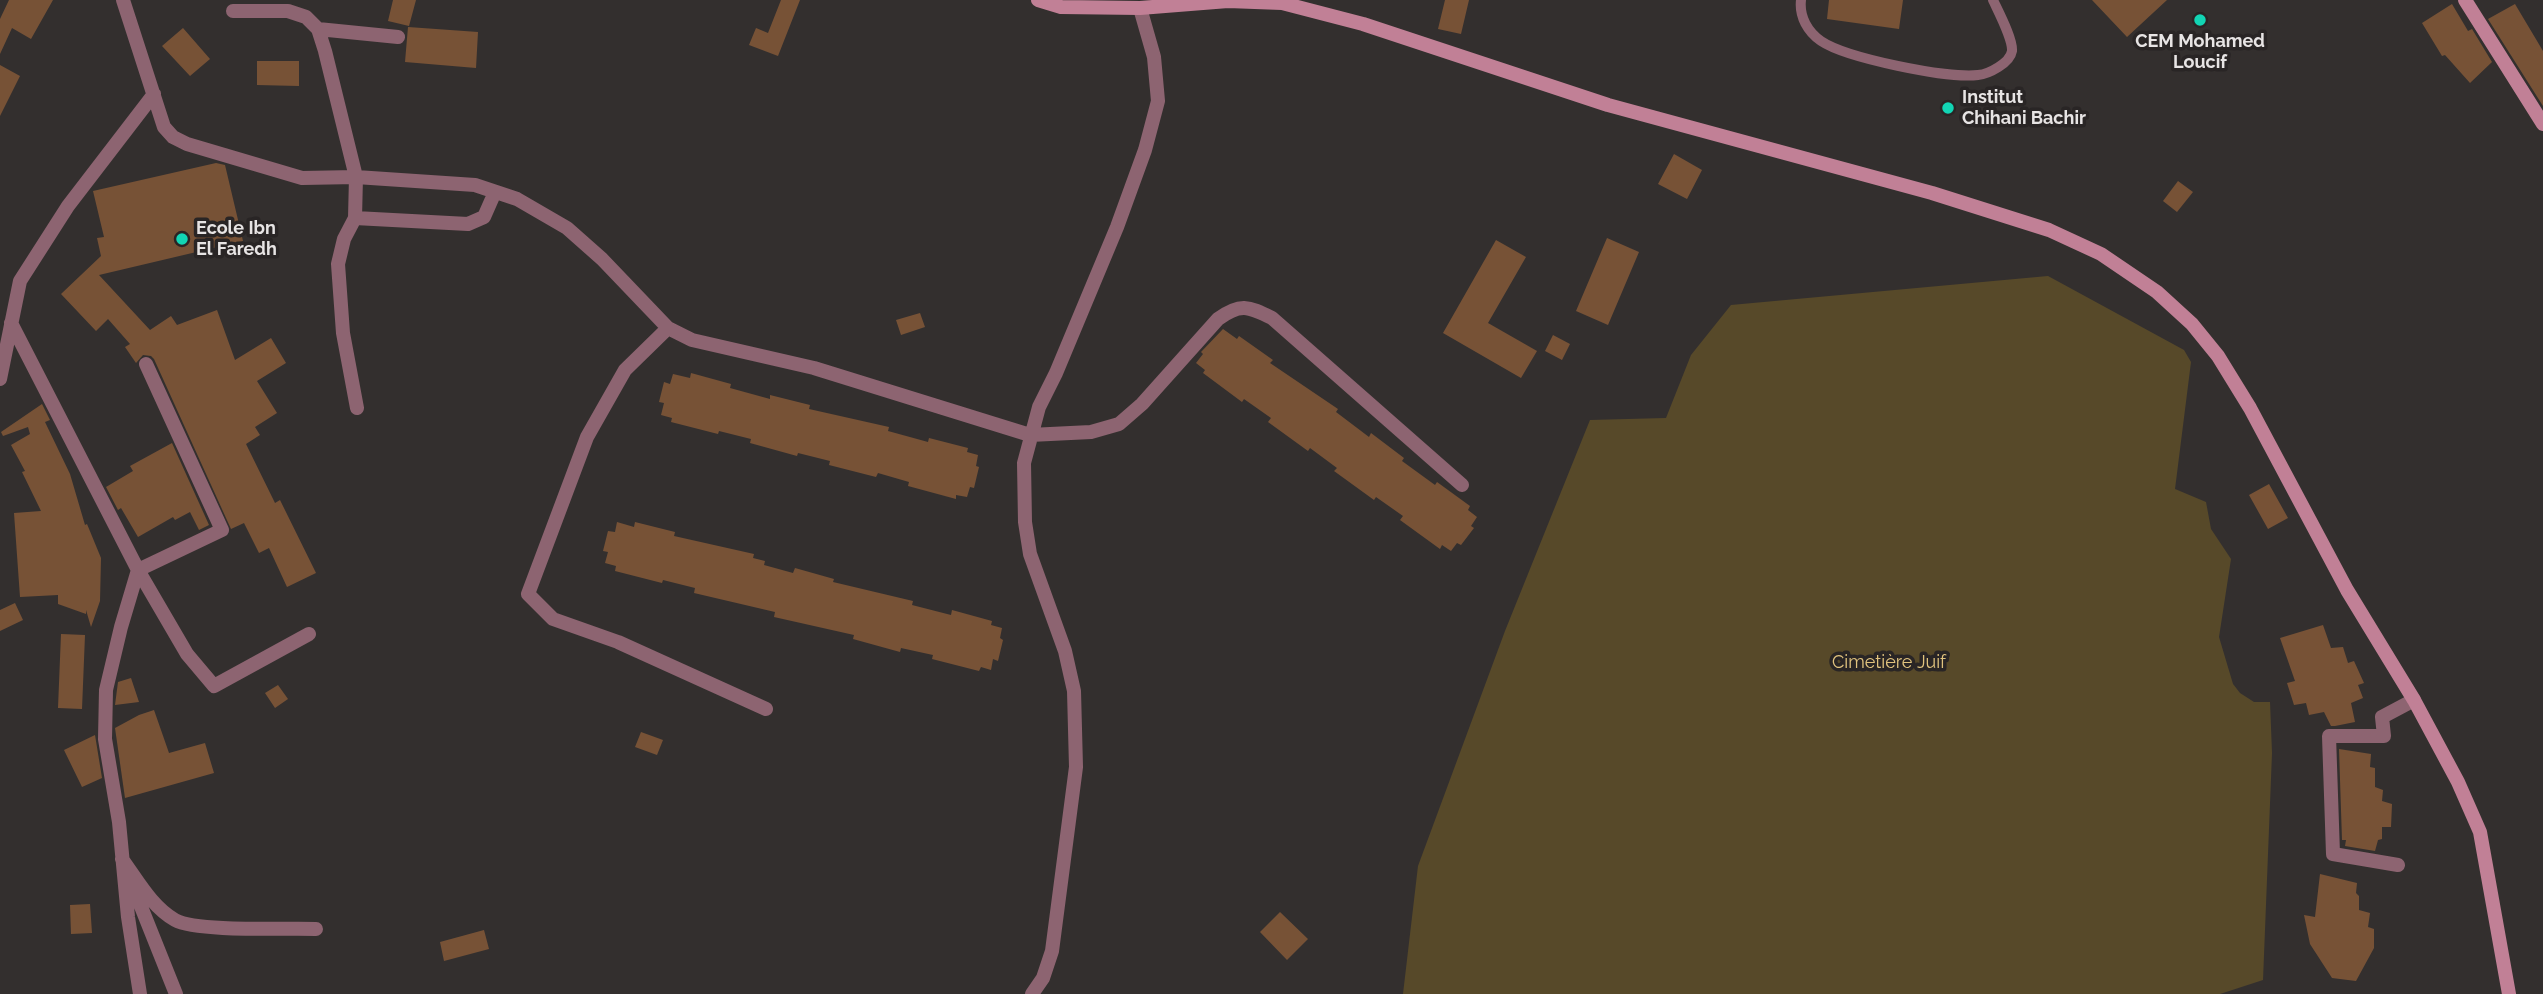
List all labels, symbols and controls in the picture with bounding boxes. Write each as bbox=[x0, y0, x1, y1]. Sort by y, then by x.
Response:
marker: CEM Mohamed Loucif bbox=[2192, 12, 2208, 28]
place label: CEM Mohamed Loucif bbox=[2135, 31, 2265, 74]
place label: Institut Chihani Bachir bbox=[1962, 87, 2086, 130]
marker: Institut Chihani Bachir bbox=[1940, 100, 1956, 116]
place label: Ecole Ibn El Faredh bbox=[196, 218, 277, 260]
marker: Ecole Ibn El Faredh bbox=[174, 231, 190, 247]
park label: Cimetière Juif bbox=[1832, 652, 1946, 674]

